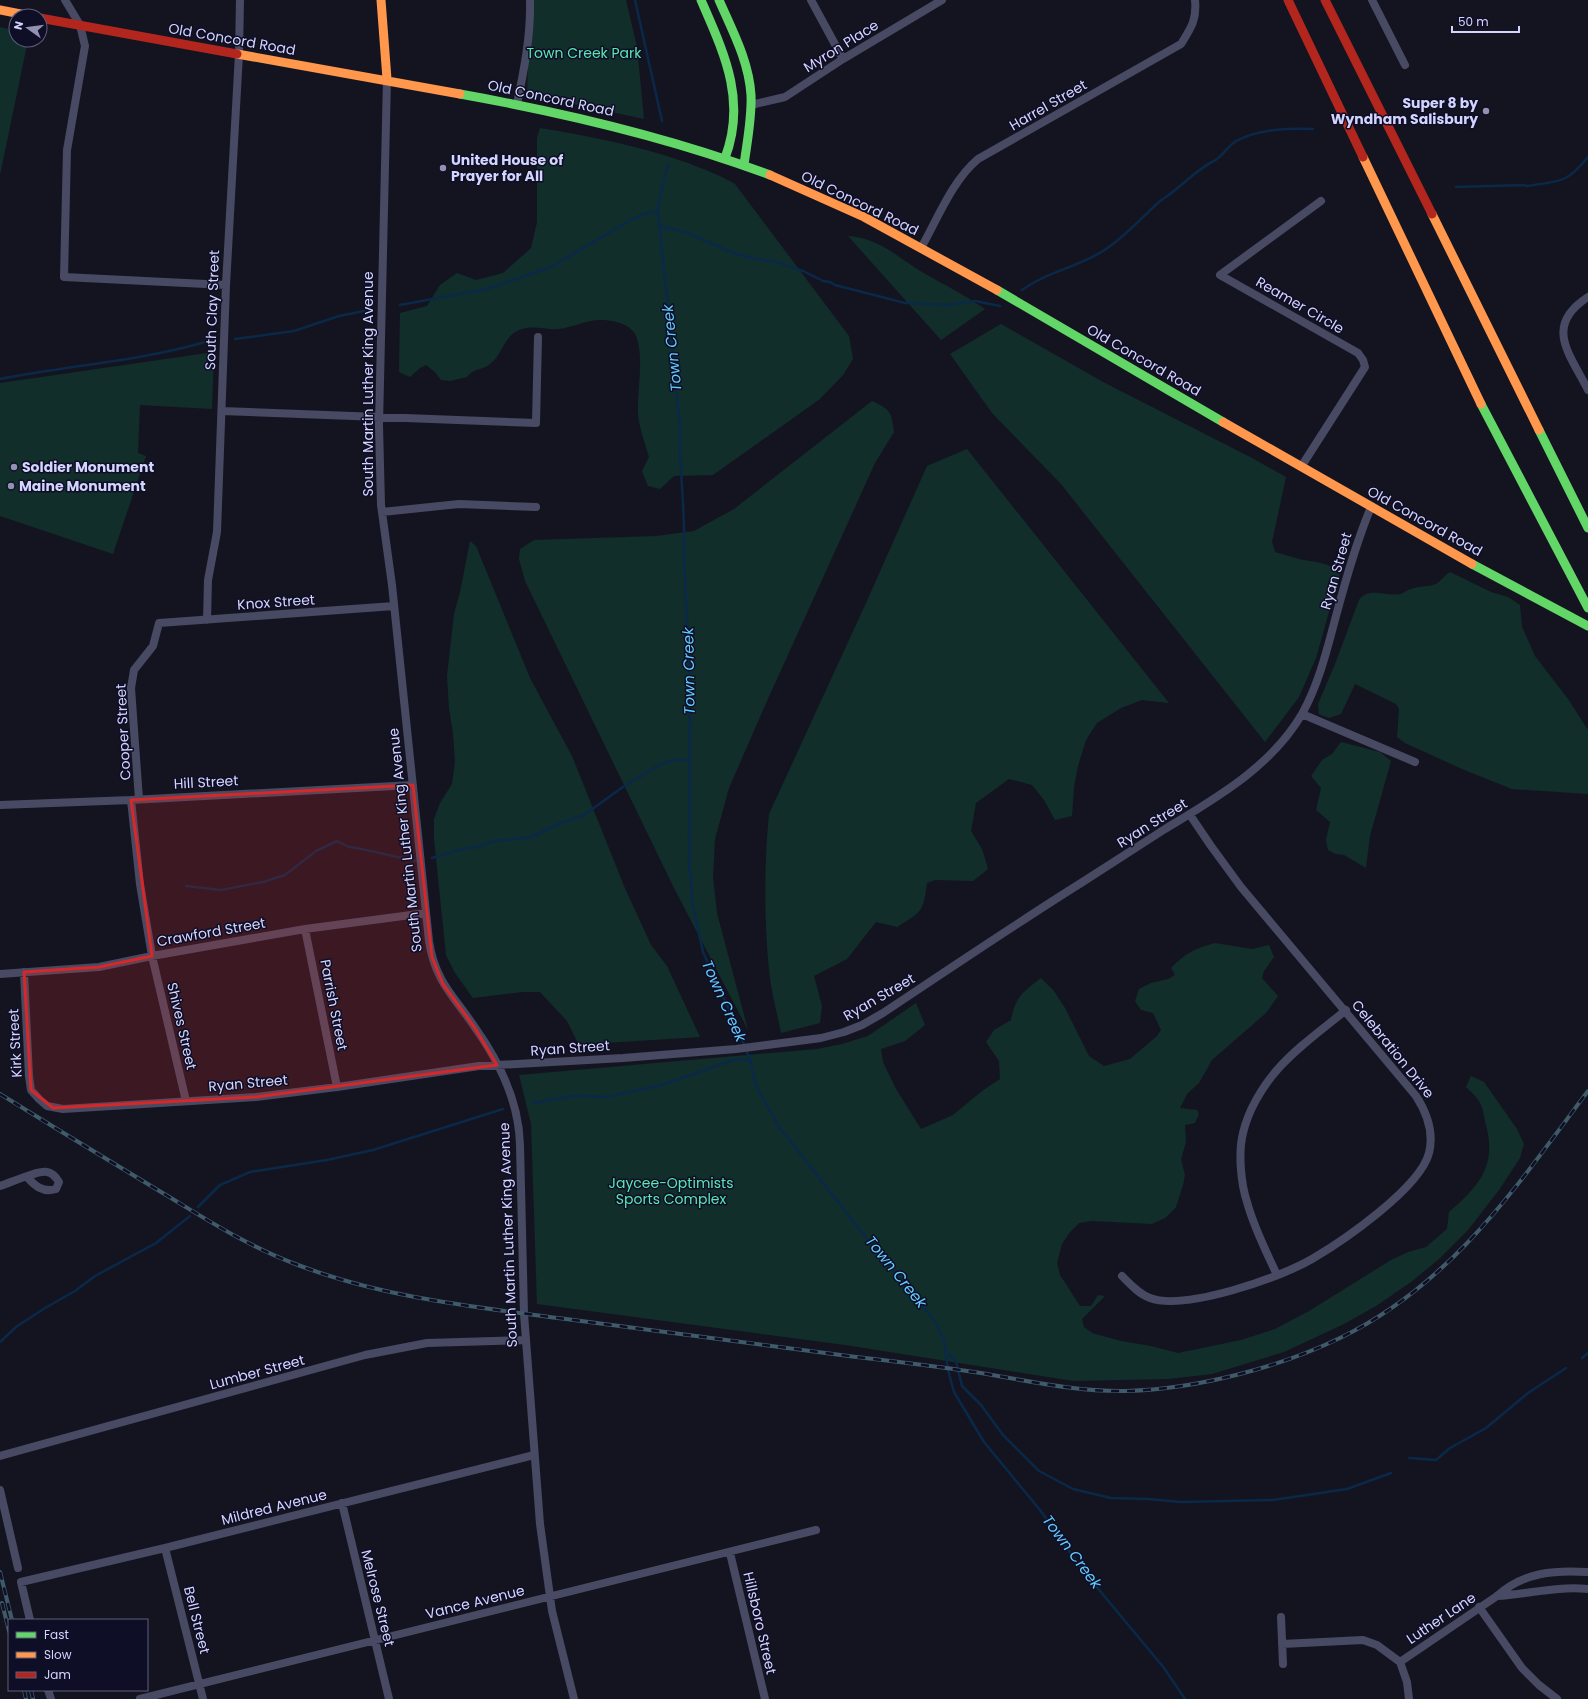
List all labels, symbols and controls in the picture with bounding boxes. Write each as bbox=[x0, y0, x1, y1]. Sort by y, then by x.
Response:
north arrow bbox=[8, 8, 48, 48]
scale bar bbox=[1452, 8, 1519, 34]
text: 50 m bbox=[1458, 13, 1489, 30]
street label: Myron Place bbox=[800, 15, 883, 77]
street label: Old Concord Road bbox=[167, 18, 297, 60]
text: N bbox=[10, 20, 27, 32]
park label: Town Creek Park bbox=[526, 43, 642, 63]
street label: Old Concord Road bbox=[486, 75, 616, 121]
street label: Harrel Street bbox=[1006, 75, 1090, 135]
place label: Super 8 by Wyndham Salisbury bbox=[1331, 93, 1478, 129]
marker: Super 8 by Wyndham Salisbury bbox=[1481, 106, 1491, 116]
place label: United House of Prayer for All bbox=[451, 150, 563, 186]
marker: United House of Prayer for All bbox=[438, 163, 448, 173]
street label: Old Concord Road bbox=[798, 166, 922, 240]
street label: South Clay Street bbox=[200, 250, 224, 370]
street label: South Martin Luther King Avenue bbox=[358, 271, 378, 497]
street label: Reamer Circle bbox=[1252, 272, 1348, 339]
water label: Town Creek bbox=[656, 302, 687, 393]
street label: Old Concord Road bbox=[1083, 319, 1205, 401]
place label: Soldier Monument bbox=[22, 457, 154, 477]
marker: Soldier Monument bbox=[9, 462, 19, 472]
place label: Maine Monument bbox=[19, 476, 146, 496]
marker: Maine Monument bbox=[6, 481, 16, 491]
street label: Old Concord Road bbox=[1364, 481, 1486, 561]
street label: Ryan Street bbox=[1315, 530, 1357, 612]
street label: Knox Street bbox=[237, 589, 315, 615]
water label: Town Creek bbox=[677, 626, 700, 715]
street label: Cooper Street bbox=[110, 683, 136, 781]
street label: South Martin Luther King Avenue bbox=[383, 727, 427, 953]
street label: Hill Street bbox=[173, 770, 239, 794]
street label: Ryan Street bbox=[1113, 793, 1191, 853]
street label: Crawford Street bbox=[155, 913, 267, 951]
water label: Town Creek bbox=[697, 957, 752, 1046]
street label: Parrish Street bbox=[315, 958, 353, 1052]
street label: Ryan Street bbox=[840, 968, 918, 1026]
street label: Shives Street bbox=[162, 980, 202, 1072]
street label: Celebration Drive bbox=[1347, 996, 1439, 1103]
street label: Kirk Street bbox=[3, 1008, 27, 1078]
street label: Ryan Street bbox=[530, 1035, 610, 1061]
street label: Ryan Street bbox=[207, 1070, 289, 1096]
street label: South Martin Luther King Avenue bbox=[494, 1122, 522, 1348]
park label: Jaycee-Optimists Sports Complex bbox=[609, 1173, 733, 1209]
water label: Town Creek bbox=[861, 1231, 933, 1313]
street label: Lumber Street bbox=[207, 1350, 307, 1394]
street label: Mildred Avenue bbox=[219, 1484, 329, 1530]
water label: Town Creek bbox=[1038, 1510, 1108, 1594]
street label: Melrose Street bbox=[356, 1548, 400, 1648]
street label: Hillsboro Street bbox=[738, 1570, 782, 1676]
street label: Vance Avenue bbox=[423, 1580, 527, 1624]
street label: Bell Street bbox=[179, 1584, 215, 1656]
street label: Luther Lane bbox=[1402, 1587, 1480, 1649]
legend bbox=[8, 1619, 148, 1691]
text: Fast bbox=[44, 1626, 69, 1643]
text: Slow bbox=[44, 1646, 72, 1663]
text: Jam bbox=[44, 1666, 71, 1683]

